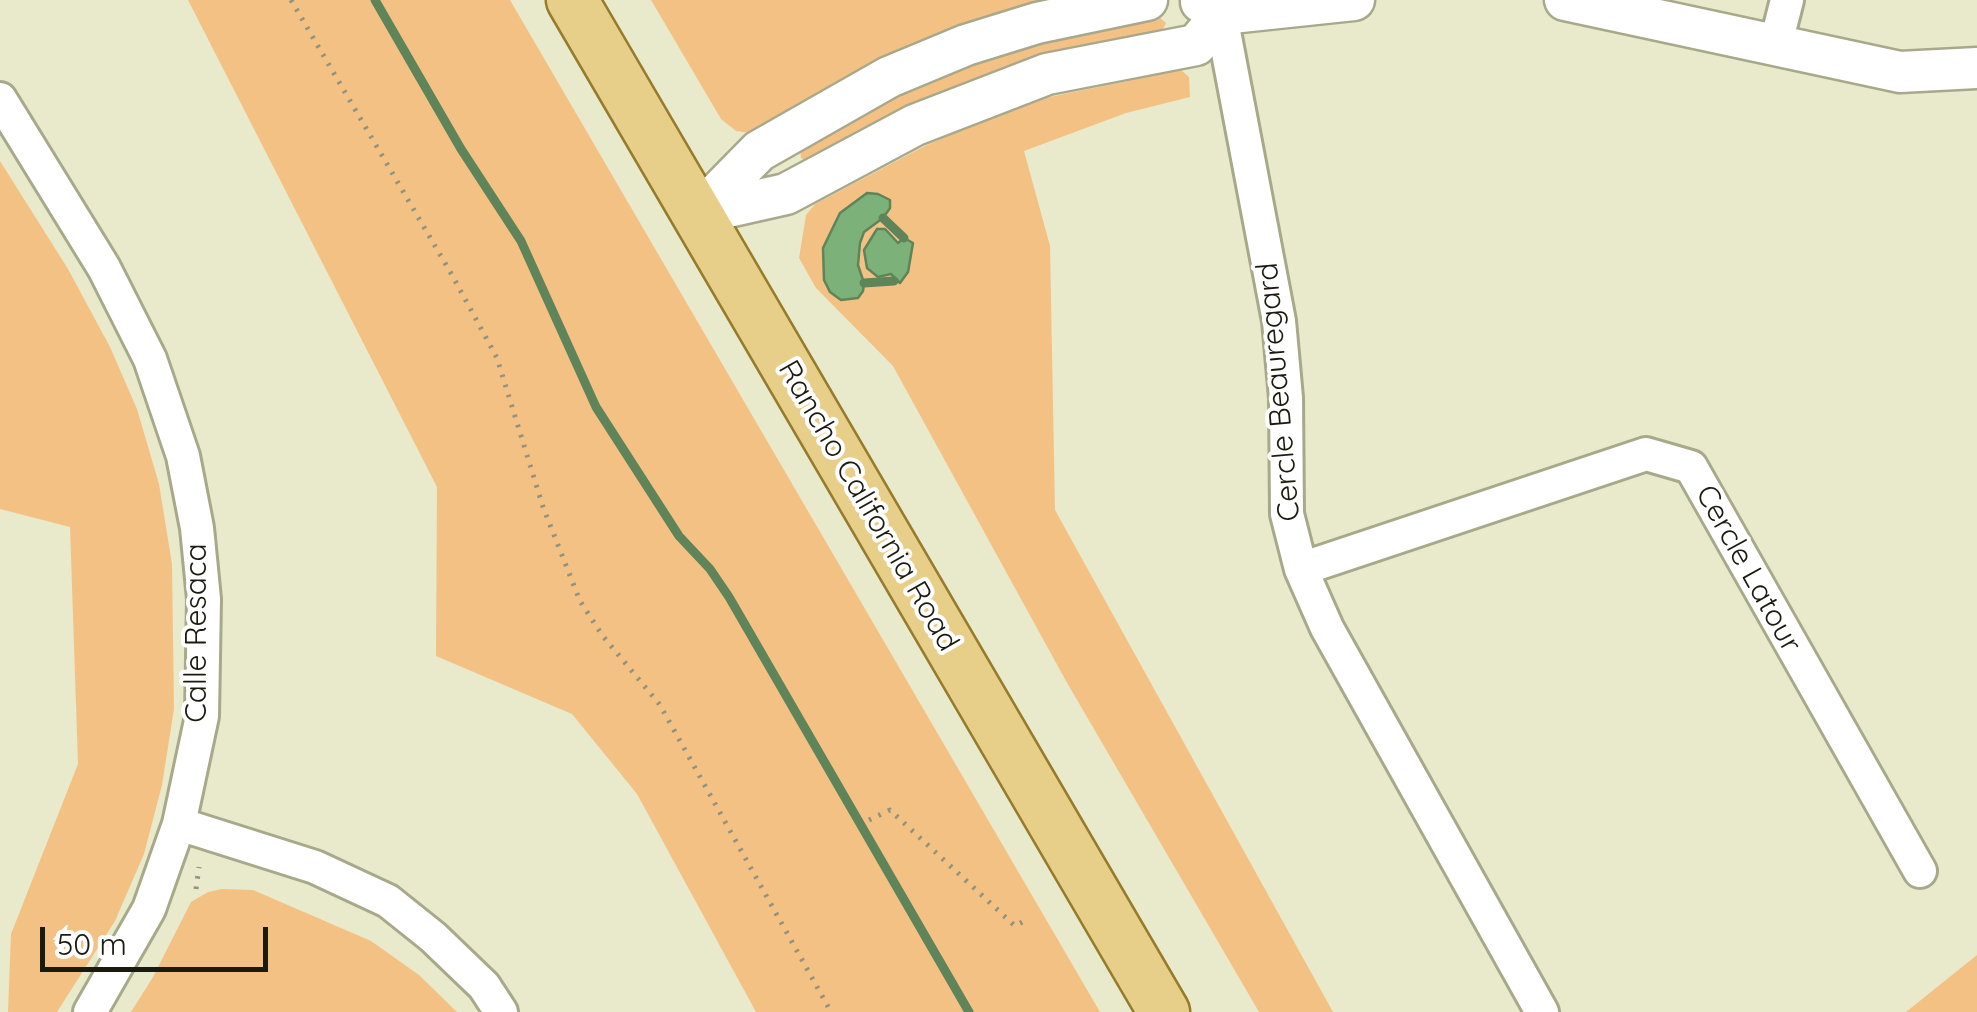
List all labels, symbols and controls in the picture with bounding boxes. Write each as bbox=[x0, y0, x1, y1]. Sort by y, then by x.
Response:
street label: Cercle Beauregard bbox=[1250, 261, 1308, 523]
street label: Rancho California Road bbox=[770, 354, 966, 658]
street label: Cercle Latour bbox=[1687, 479, 1809, 659]
street label: Calle Resaca bbox=[179, 543, 215, 723]
scale bar bbox=[45, 907, 272, 969]
text: 50 m bbox=[57, 925, 127, 963]

